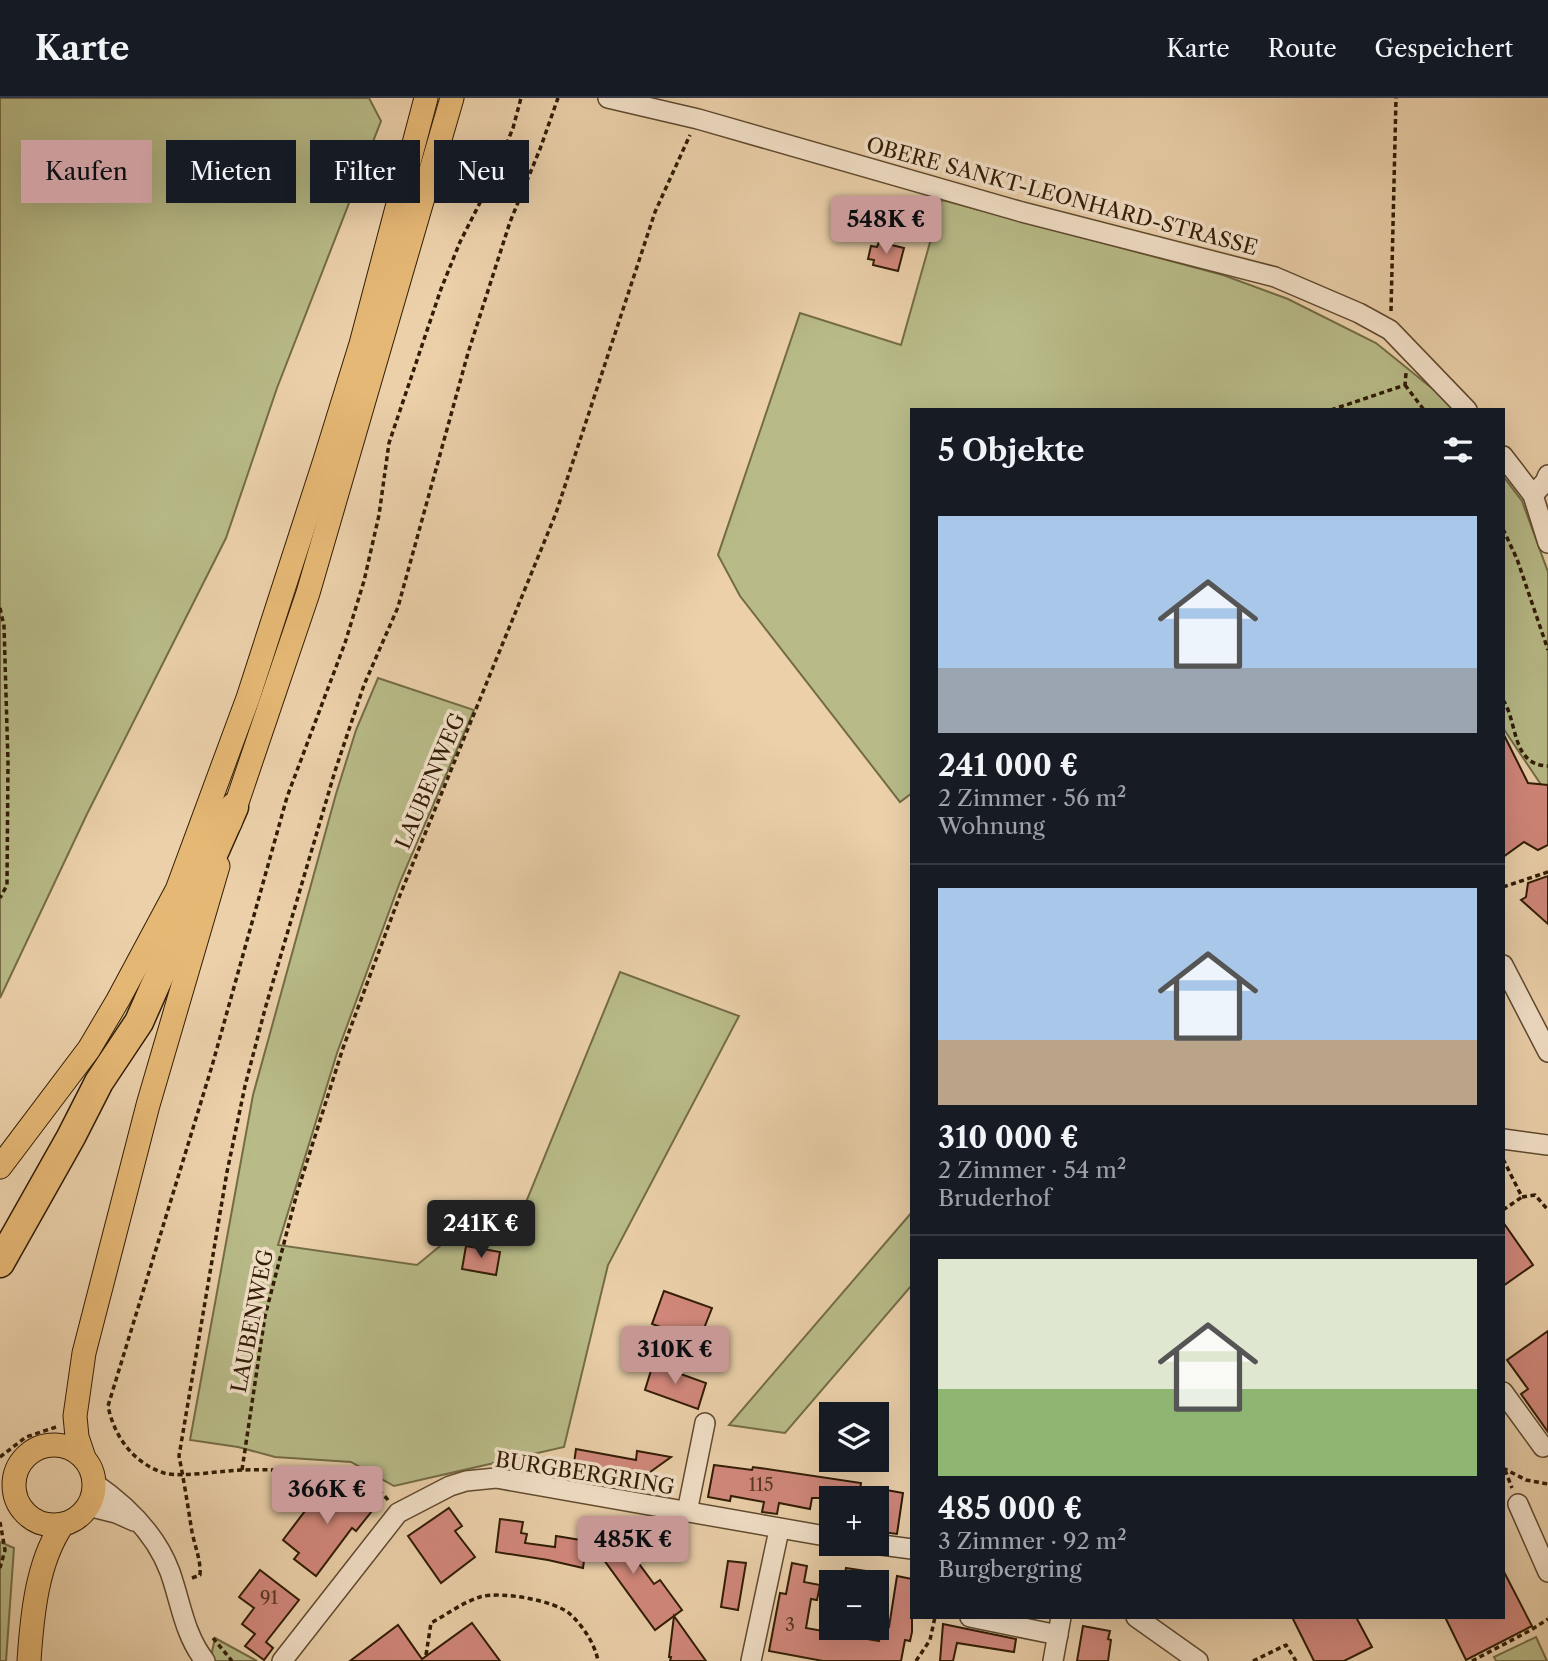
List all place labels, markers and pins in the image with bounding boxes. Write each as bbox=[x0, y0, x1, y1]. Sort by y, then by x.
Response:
pin: 548K € bbox=[829, 197, 943, 256]
pin: 241K € bbox=[424, 1200, 538, 1260]
pin: 310K € bbox=[618, 1326, 732, 1386]
pin: 366K € bbox=[270, 1466, 384, 1526]
pin: 485K € bbox=[576, 1516, 690, 1576]

